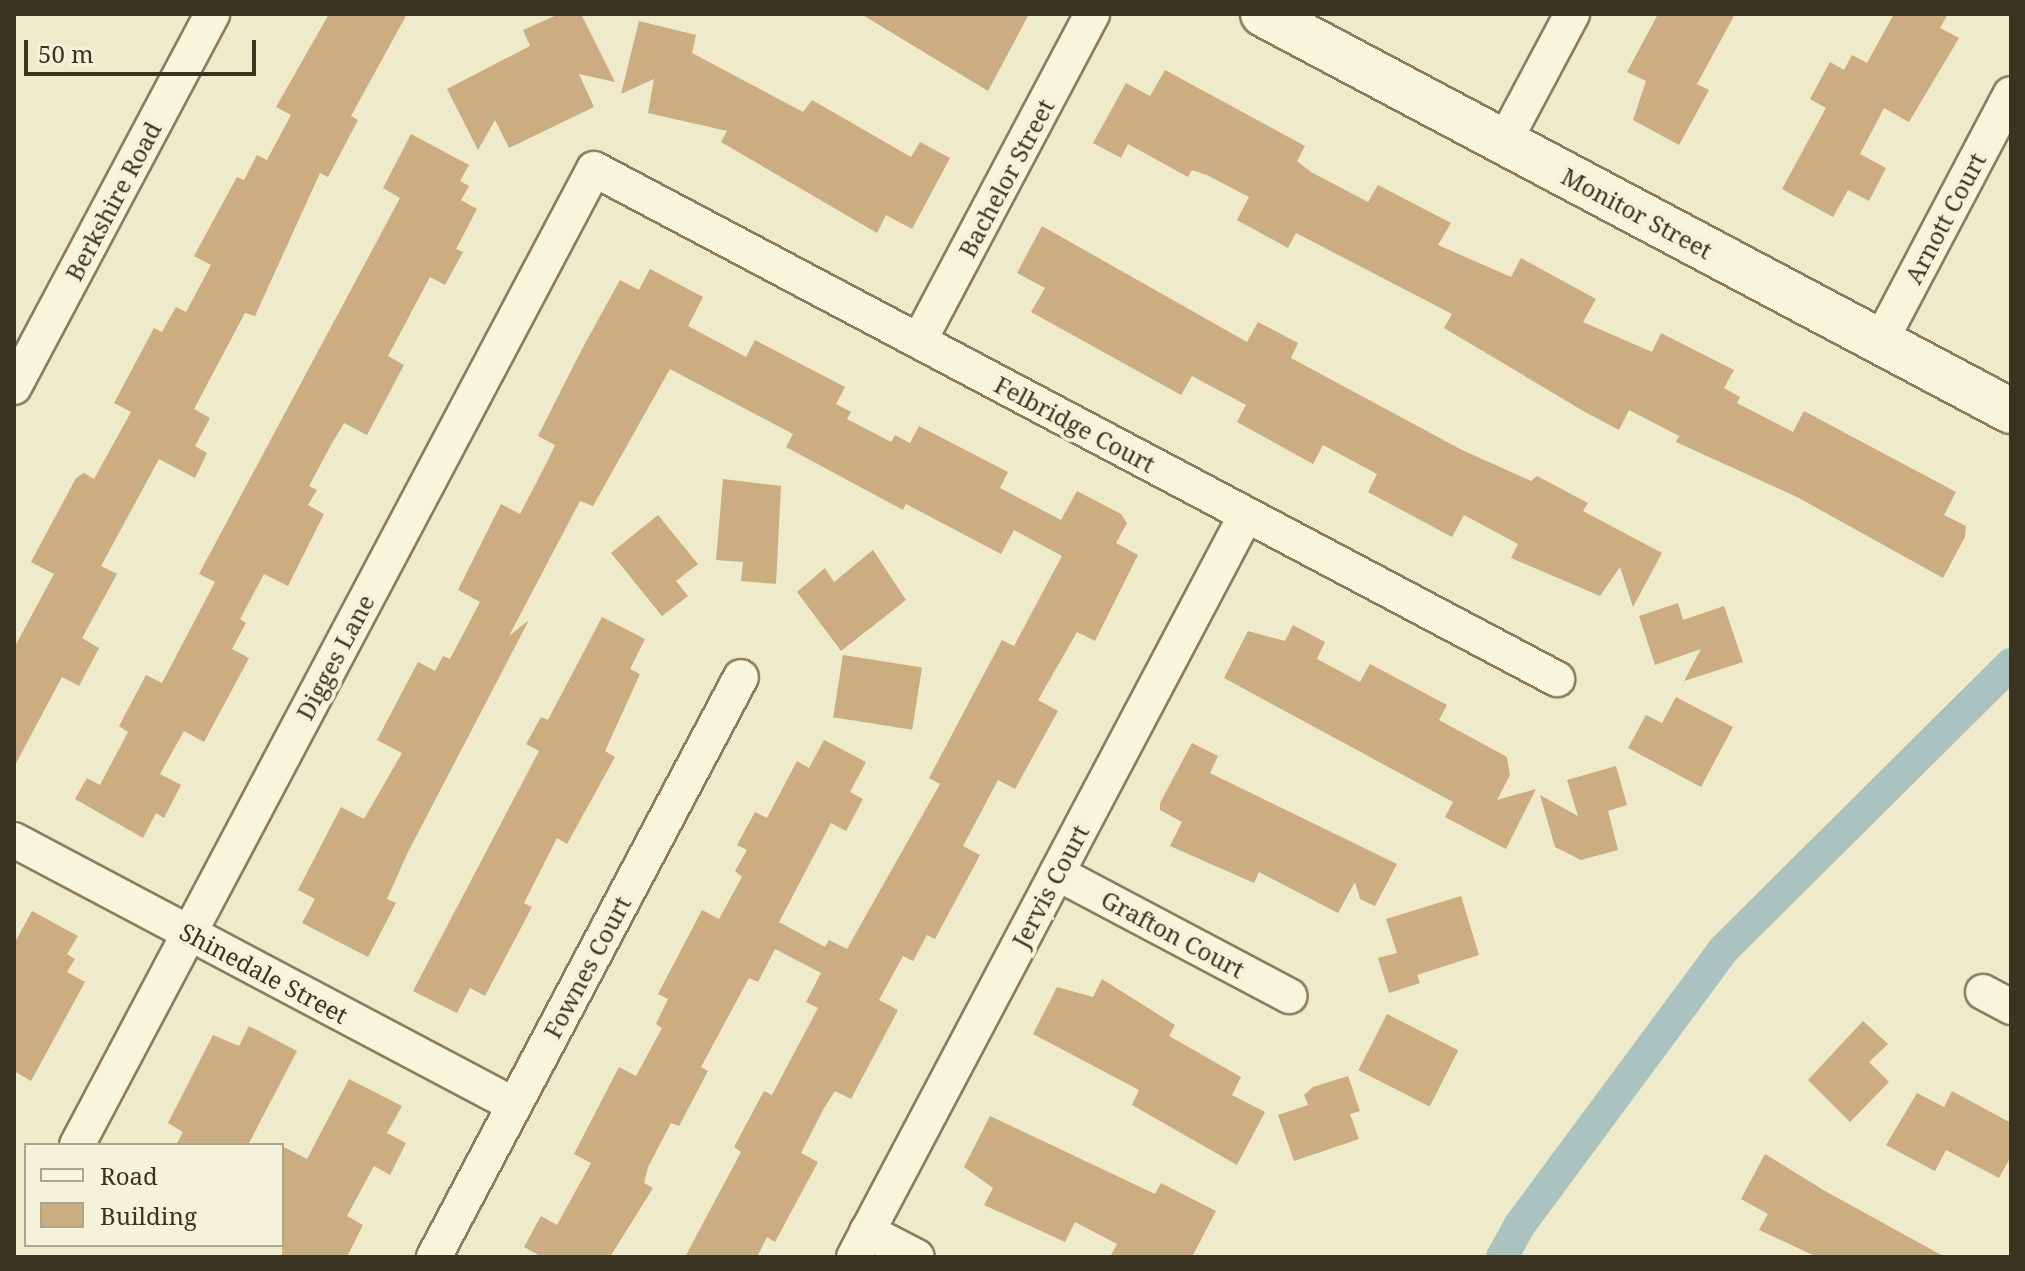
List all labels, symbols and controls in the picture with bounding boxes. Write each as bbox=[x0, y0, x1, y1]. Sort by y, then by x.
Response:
scale bar bbox=[28, 24, 260, 74]
text: 50 m bbox=[38, 37, 94, 70]
street label: Bachelor Street bbox=[952, 94, 1060, 262]
street label: Berkshire Road bbox=[59, 117, 167, 285]
street label: Arnott Court bbox=[1898, 148, 1992, 288]
street label: Monitor Street bbox=[1557, 161, 1717, 265]
street label: Felbridge Court bbox=[990, 370, 1160, 478]
street label: Digges Lane bbox=[290, 589, 380, 725]
street label: Jervis Court bbox=[1006, 820, 1094, 952]
street label: Grafton Court bbox=[1097, 884, 1249, 984]
street label: Fownes Court bbox=[538, 891, 636, 1043]
street label: Shinedale Street bbox=[175, 917, 353, 1029]
legend bbox=[24, 1143, 284, 1247]
text: Road bbox=[100, 1159, 158, 1192]
text: Building bbox=[100, 1199, 197, 1232]

